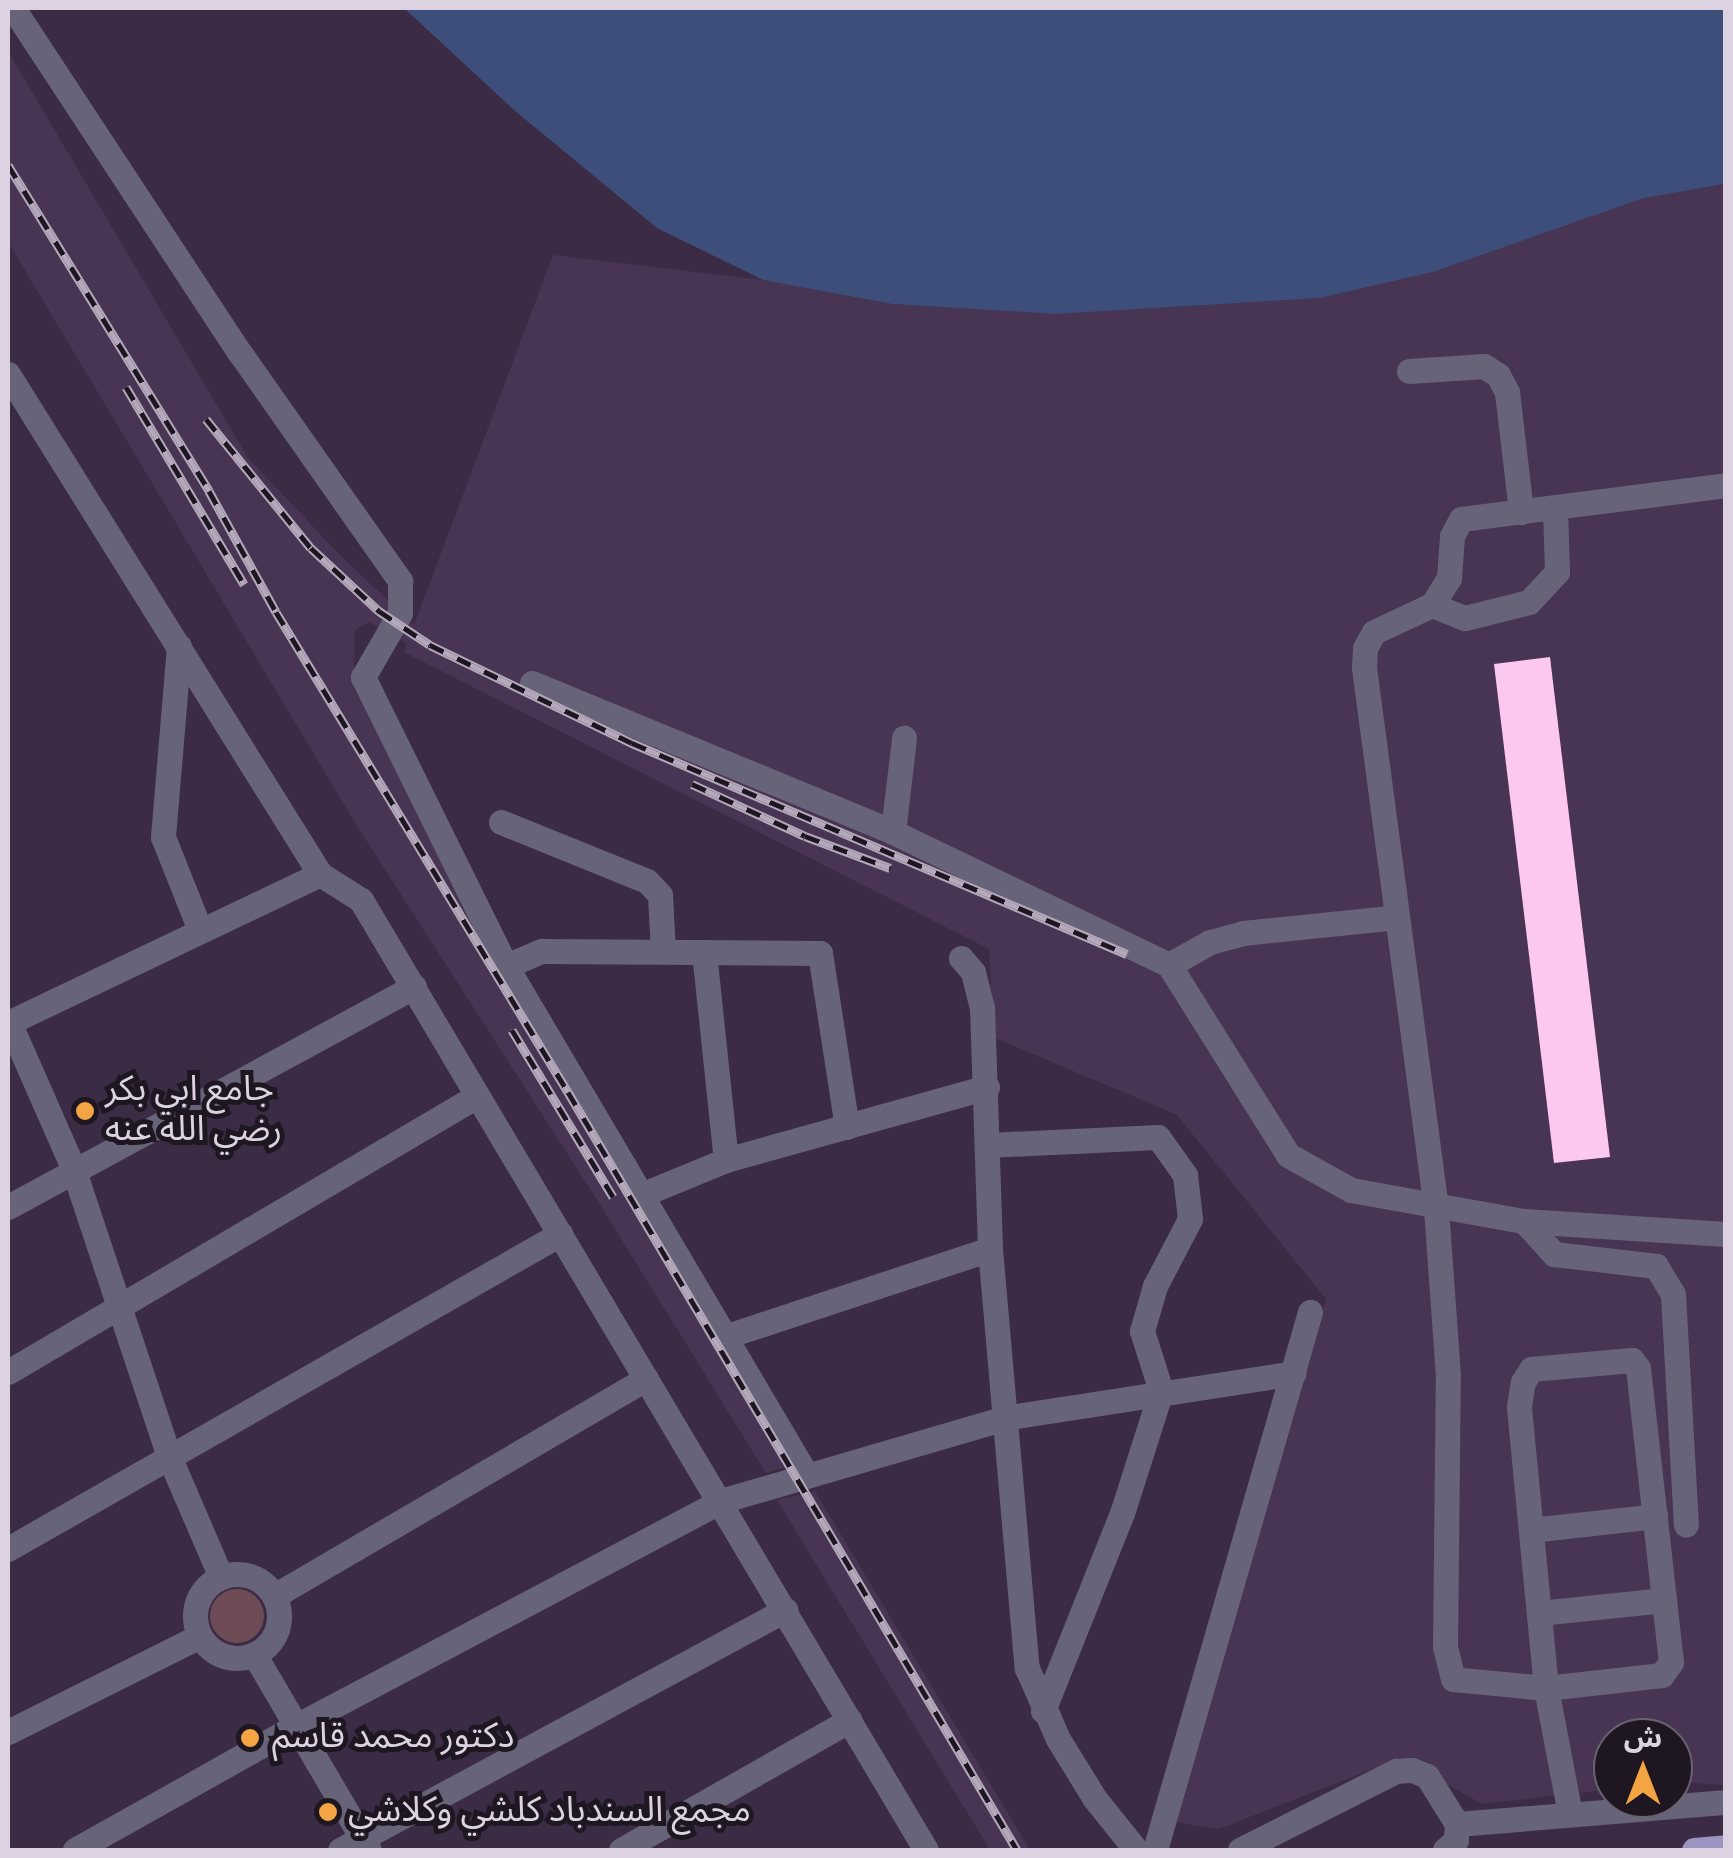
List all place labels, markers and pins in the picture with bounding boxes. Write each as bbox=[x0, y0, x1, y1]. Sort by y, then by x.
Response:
place label: جامع ابي بكر رضي الله عنه bbox=[105, 1070, 282, 1152]
marker: جامع ابي بكر رضي الله عنه bbox=[74, 1100, 96, 1122]
place label: دكتور محمد قاسم bbox=[272, 1717, 514, 1759]
marker: دكتور محمد قاسم bbox=[237, 1725, 263, 1751]
place label: مجمع السندباد كلشي وكلاشي bbox=[348, 1791, 751, 1833]
marker: مجمع السندباد كلشي وكلاشي bbox=[317, 1801, 339, 1823]

